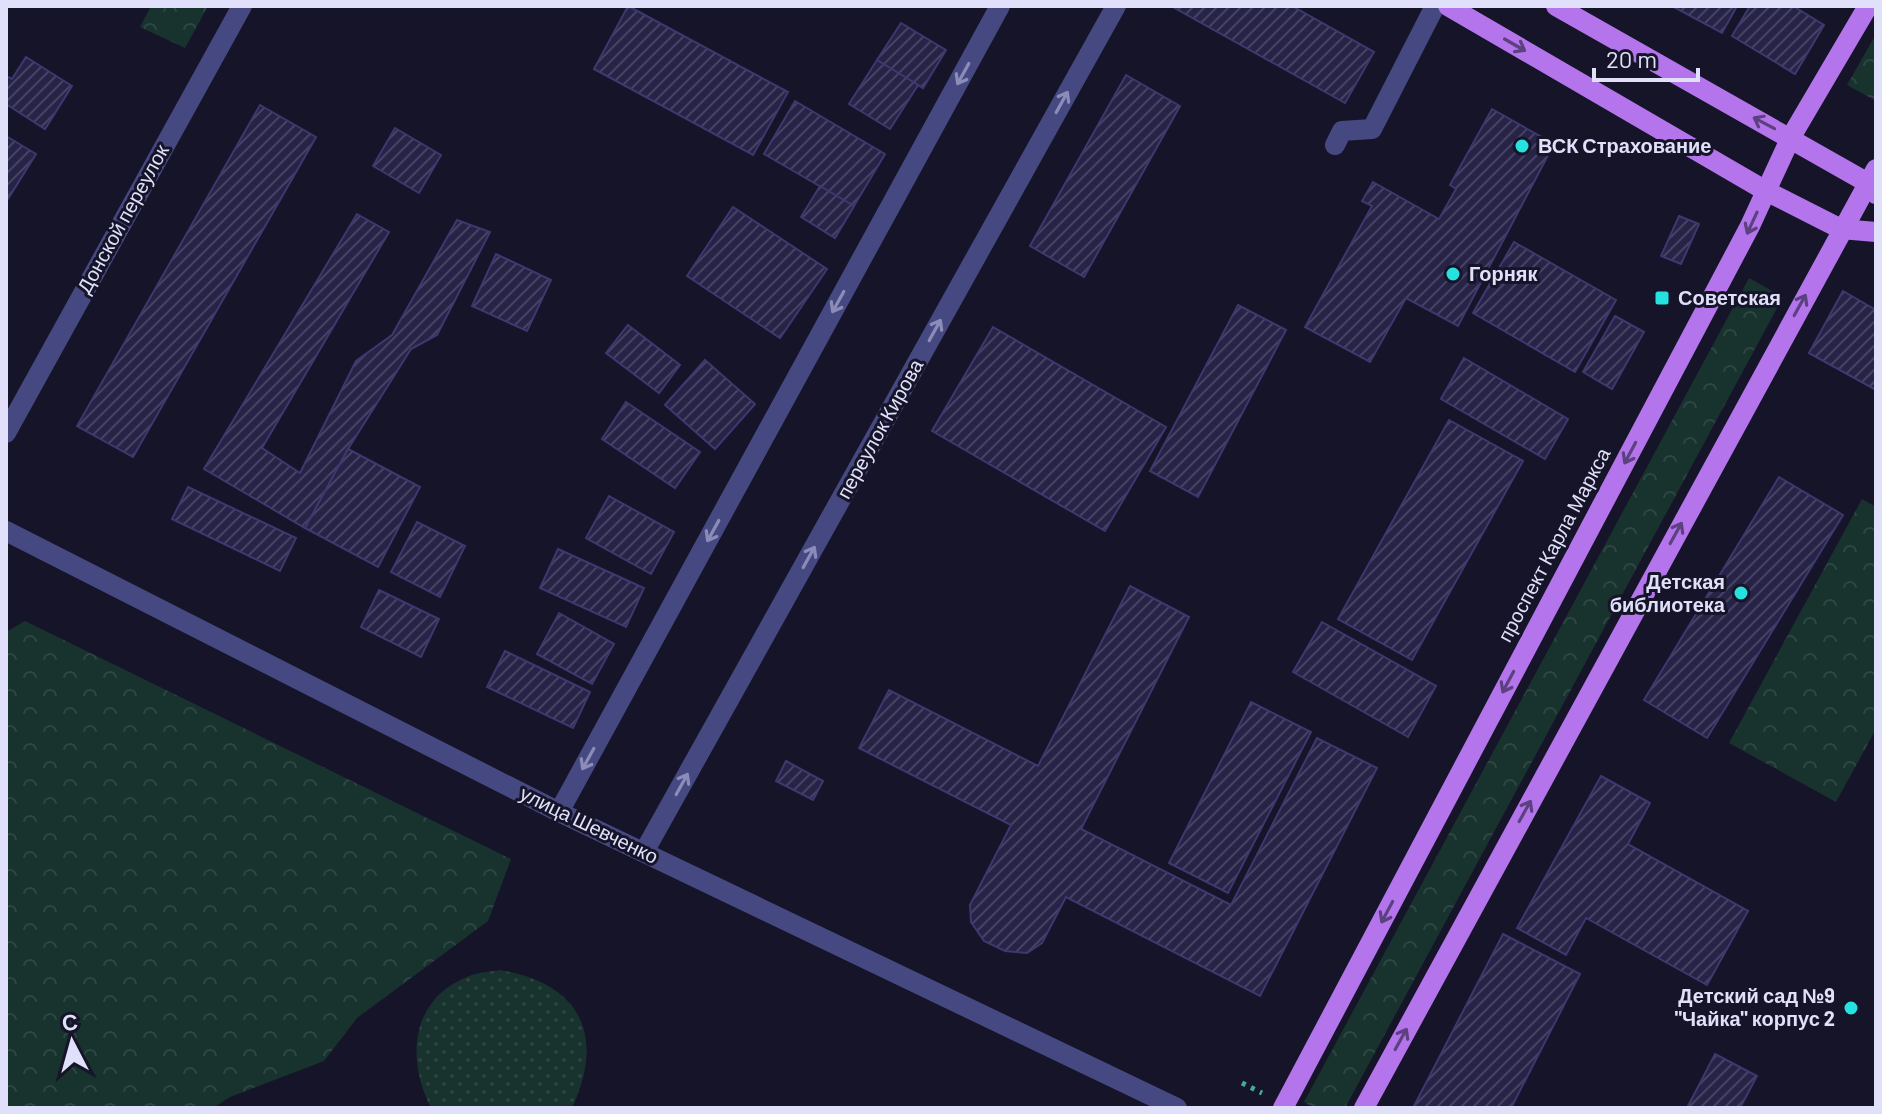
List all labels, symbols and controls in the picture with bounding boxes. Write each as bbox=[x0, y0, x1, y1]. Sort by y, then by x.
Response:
scale bar bbox=[1594, 32, 1698, 82]
one-way arrow bbox=[1503, 37, 1526, 53]
text: 20 m bbox=[1606, 44, 1657, 73]
one-way arrow bbox=[955, 62, 970, 86]
one-way arrow bbox=[1055, 91, 1070, 115]
one-way arrow bbox=[1752, 114, 1776, 130]
place label: ВСК Страхование bbox=[1538, 133, 1711, 157]
marker: ВСК Страхование bbox=[1513, 137, 1531, 155]
street label: Донской переулок bbox=[71, 140, 173, 297]
one-way arrow bbox=[1744, 210, 1759, 234]
place label: Горняк bbox=[1469, 261, 1539, 285]
marker: Горняк bbox=[1444, 265, 1462, 283]
place label: Советская bbox=[1678, 285, 1781, 309]
marker: Советская bbox=[1653, 289, 1671, 307]
one-way arrow bbox=[830, 290, 845, 314]
one-way arrow bbox=[1793, 294, 1809, 317]
one-way arrow bbox=[928, 318, 943, 342]
street label: переулок Кирова bbox=[831, 354, 928, 503]
one-way arrow bbox=[1622, 440, 1638, 464]
street label: проспект Карла Маркса bbox=[1492, 443, 1615, 646]
one-way arrow bbox=[705, 518, 720, 542]
one-way arrow bbox=[1669, 522, 1684, 546]
one-way arrow bbox=[801, 545, 817, 569]
place label: Детская библиотека bbox=[1610, 569, 1726, 616]
marker: Детская библиотека bbox=[1732, 584, 1750, 602]
one-way arrow bbox=[1500, 670, 1516, 694]
one-way arrow bbox=[580, 746, 596, 770]
one-way arrow bbox=[675, 772, 690, 796]
street label: улица Шевченко bbox=[516, 780, 662, 868]
one-way arrow bbox=[1518, 800, 1534, 823]
one-way arrow bbox=[1378, 900, 1394, 923]
place label: Детский сад №9 "Чайка" корпус 2 bbox=[1675, 983, 1835, 1030]
marker: Детский сад №9 "Чайка" корпус 2 bbox=[1842, 999, 1860, 1017]
north arrow bbox=[32, 1002, 112, 1082]
text: С bbox=[61, 1007, 79, 1035]
one-way arrow bbox=[1394, 1028, 1409, 1052]

